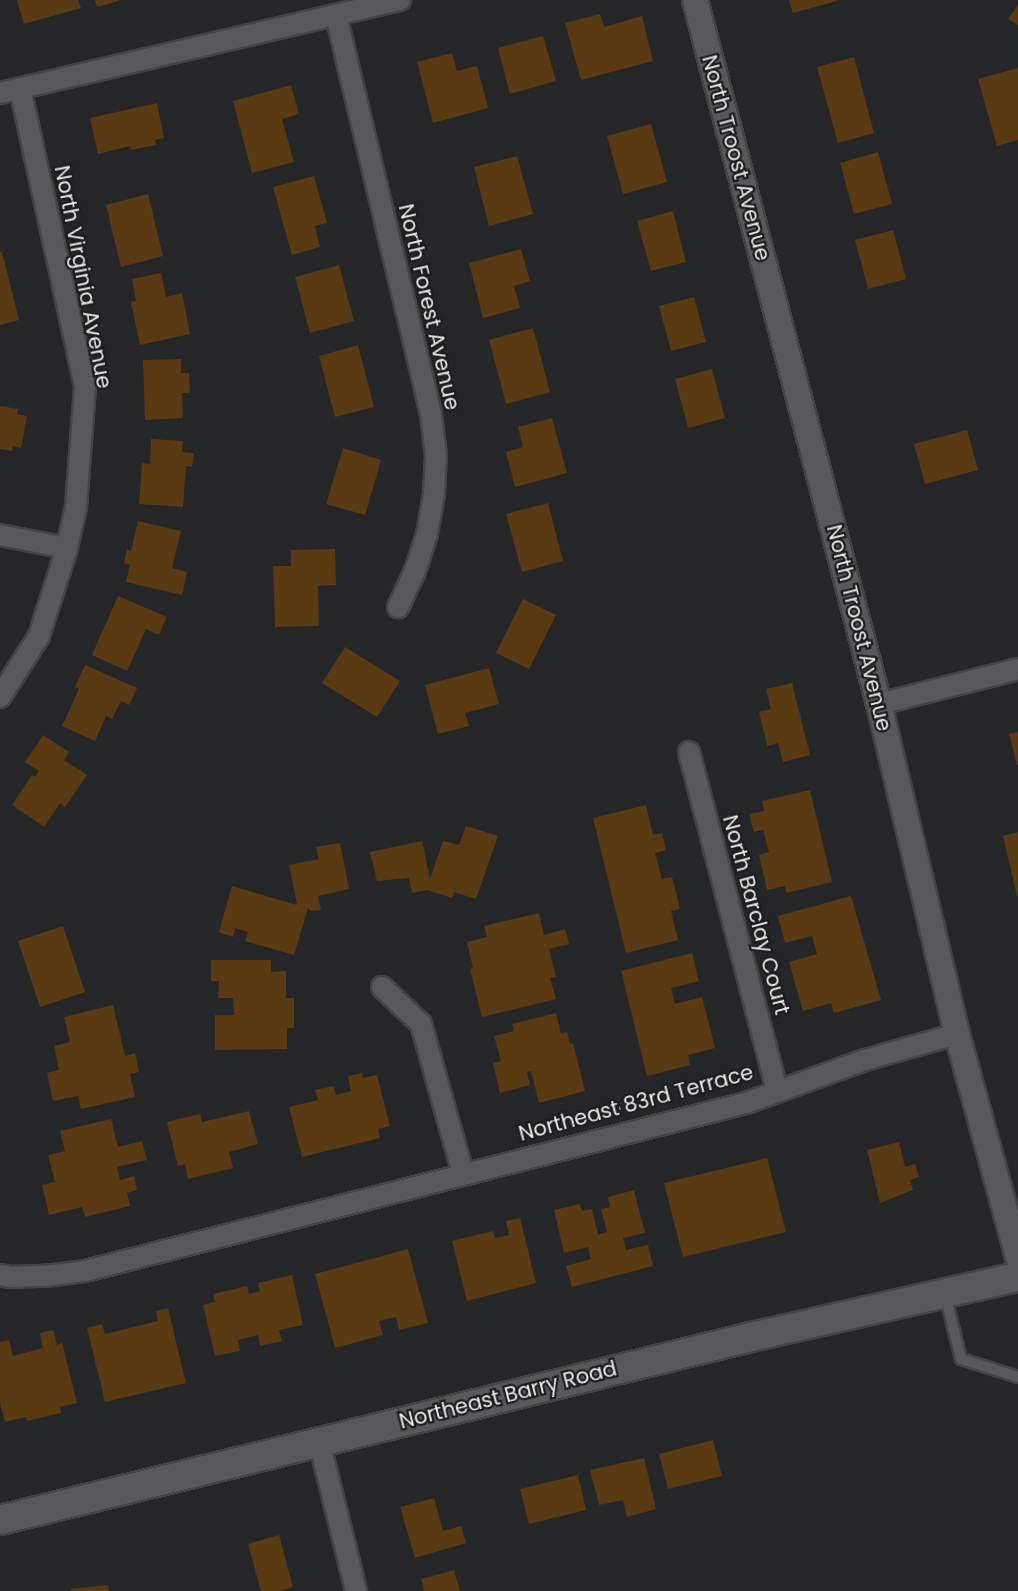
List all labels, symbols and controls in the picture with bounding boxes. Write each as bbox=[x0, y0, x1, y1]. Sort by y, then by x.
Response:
street label: North Troost Avenue bbox=[696, 52, 776, 264]
street label: North Virginia Avenue bbox=[49, 163, 117, 391]
street label: North Forest Avenue bbox=[393, 202, 465, 412]
street label: North Troost Avenue bbox=[821, 522, 897, 734]
street label: North Barclay Court bbox=[717, 812, 795, 1018]
street label: Northeast 83rd Terrace bbox=[516, 1060, 756, 1146]
street label: Northeast Barry Road bbox=[397, 1356, 619, 1434]

